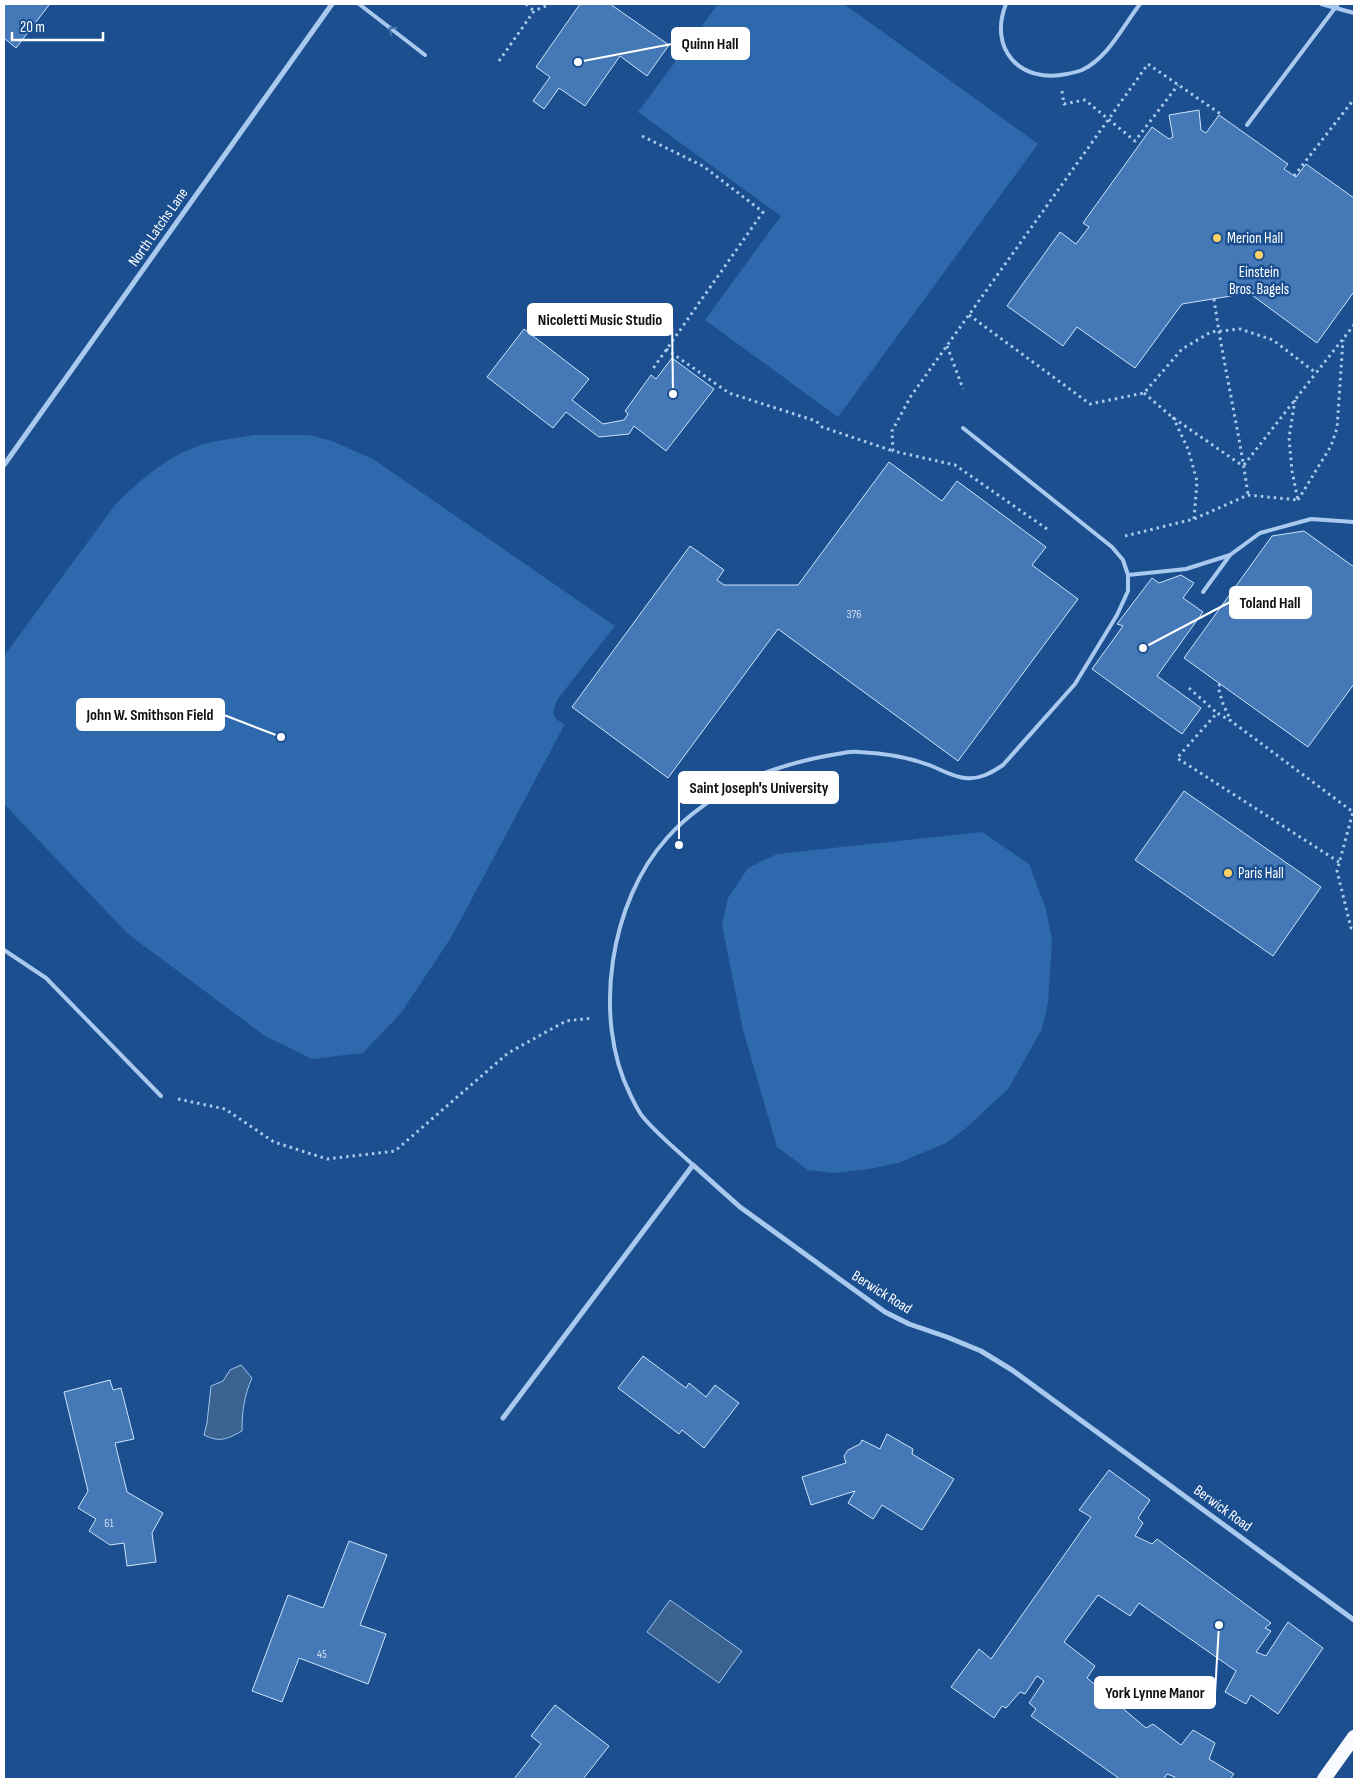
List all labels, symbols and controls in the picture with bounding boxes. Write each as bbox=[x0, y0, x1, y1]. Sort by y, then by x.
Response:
scale bar bbox=[12, 10, 104, 42]
text: 20 m bbox=[20, 18, 45, 37]
one-way arrow bbox=[389, 27, 398, 35]
callout: Quinn Hall bbox=[672, 28, 749, 59]
text: Quinn Hall bbox=[682, 35, 738, 54]
street label: North Latchs Lane bbox=[124, 184, 192, 270]
place label: Merion Hall bbox=[1227, 229, 1283, 248]
marker: Merion Hall bbox=[1211, 232, 1223, 244]
marker: Einstein Bros. Bagels bbox=[1253, 249, 1265, 261]
place label: Einstein Bros. Bagels bbox=[1229, 263, 1289, 299]
callout: Nicoletti Music Studio bbox=[528, 304, 672, 335]
text: Nicoletti Music Studio bbox=[538, 311, 662, 330]
callout: Toland Hall bbox=[1230, 587, 1311, 618]
text: Toland Hall bbox=[1240, 594, 1300, 613]
house number: 376 bbox=[846, 607, 862, 622]
callout: John W. Smithson Field bbox=[77, 699, 224, 730]
text: John W. Smithson Field bbox=[86, 706, 213, 725]
callout: Saint Joseph's University bbox=[679, 772, 838, 803]
text: Saint Joseph's University bbox=[689, 779, 829, 798]
place label: Paris Hall bbox=[1238, 864, 1284, 883]
marker: Paris Hall bbox=[1222, 867, 1234, 879]
street label: Berwick Road bbox=[848, 1266, 915, 1318]
street label: Berwick Road bbox=[1190, 1481, 1256, 1536]
house number: 61 bbox=[104, 1516, 115, 1531]
house number: 45 bbox=[317, 1647, 327, 1662]
callout: York Lynne Manor bbox=[1095, 1677, 1215, 1708]
text: York Lynne Manor bbox=[1105, 1684, 1205, 1703]

